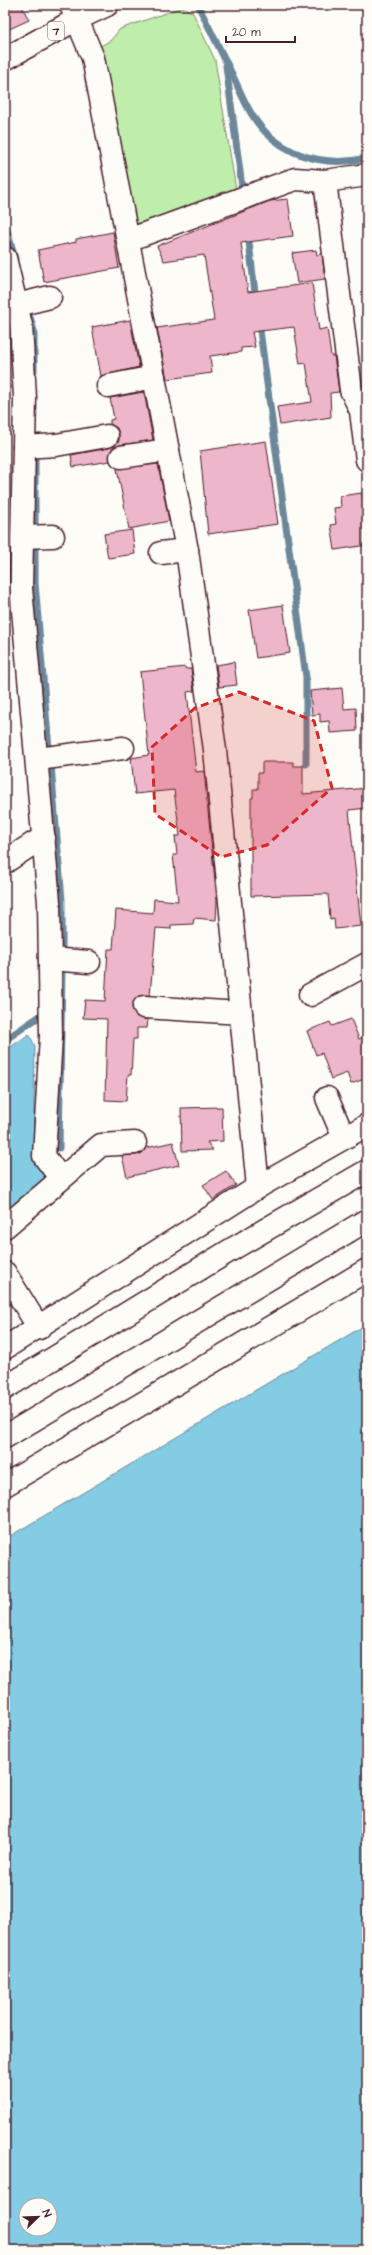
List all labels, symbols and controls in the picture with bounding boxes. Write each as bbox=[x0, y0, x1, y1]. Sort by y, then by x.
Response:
scale bar bbox=[226, 18, 295, 44]
road number: 7 bbox=[48, 22, 64, 40]
text: 20 m bbox=[232, 24, 261, 41]
north arrow bbox=[18, 2197, 58, 2237]
text: N bbox=[38, 2207, 55, 2219]

